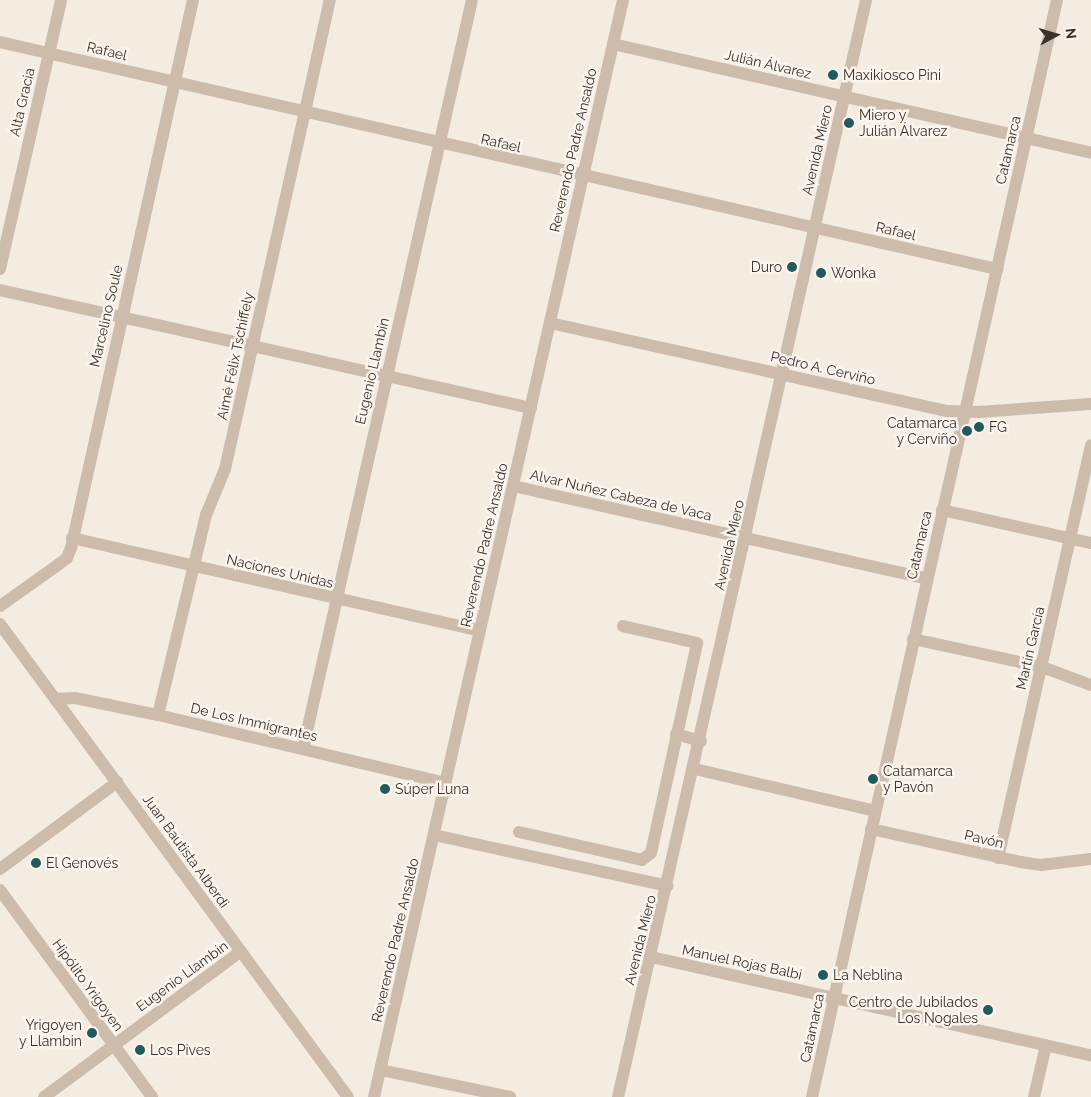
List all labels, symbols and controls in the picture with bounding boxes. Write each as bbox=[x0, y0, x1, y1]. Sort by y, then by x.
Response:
north arrow bbox=[1031, 10, 1081, 60]
text: N bbox=[1062, 27, 1079, 40]
street label: Rafael bbox=[85, 38, 129, 64]
street label: Julián Álvarez bbox=[723, 46, 813, 82]
street label: Alta Gracia bbox=[6, 66, 38, 138]
street label: Reverendo Padre Ansaldo bbox=[546, 66, 600, 234]
place label: Maxikiosco Pini bbox=[843, 67, 941, 83]
marker: Maxikiosco Pini bbox=[827, 69, 839, 81]
street label: Avenida Miero bbox=[798, 103, 836, 197]
place label: Miero y Julián Álvarez bbox=[859, 107, 948, 140]
street label: Catamarca bbox=[992, 114, 1024, 186]
marker: Miero y Julián Álvarez bbox=[843, 117, 855, 129]
street label: Rafael bbox=[479, 130, 523, 156]
street label: Rafael bbox=[874, 218, 918, 244]
place label: Duro bbox=[751, 259, 782, 275]
marker: Duro bbox=[786, 261, 798, 273]
street label: Marcelino Soule bbox=[86, 263, 126, 369]
place label: Wonka bbox=[831, 265, 876, 281]
marker: Wonka bbox=[815, 267, 827, 279]
street label: Aimé Félix Tschiffely bbox=[213, 290, 257, 422]
street label: Eugenio Llambin bbox=[352, 316, 392, 426]
street label: Pedro A. Cerviño bbox=[769, 348, 877, 388]
place label: Catamarca y Cerviño bbox=[887, 415, 957, 448]
place label: FG bbox=[989, 419, 1007, 435]
marker: FG bbox=[973, 421, 985, 433]
marker: Catamarca y Cerviño bbox=[961, 425, 973, 437]
street label: Reverendo Padre Ansaldo bbox=[457, 461, 511, 629]
street label: Alvar Nuñez Cabeza de Vaca bbox=[528, 466, 714, 524]
street label: Avenida Miero bbox=[710, 498, 748, 592]
street label: Catamarca bbox=[903, 509, 935, 581]
street label: Naciones Unidas bbox=[225, 551, 335, 591]
street label: Martín García bbox=[1012, 605, 1048, 691]
street label: De Los Immigrantes bbox=[189, 699, 319, 745]
place label: Catamarca y Pavón bbox=[883, 763, 953, 796]
marker: Catamarca y Pavón bbox=[867, 773, 879, 785]
place label: Súper Luna bbox=[395, 781, 469, 797]
marker: Súper Luna bbox=[379, 783, 391, 795]
street label: Juan Bautista Alberdi bbox=[139, 791, 233, 911]
street label: Pavón bbox=[963, 826, 1005, 852]
place label: El Genovés bbox=[46, 855, 119, 871]
street label: Reverendo Padre Ansaldo bbox=[368, 856, 422, 1024]
marker: El Genovés bbox=[30, 857, 42, 869]
street label: Avenida Miero bbox=[621, 893, 659, 987]
street label: Hipólito Yrigoyen bbox=[49, 935, 127, 1035]
street label: Eugenio Llambin bbox=[133, 937, 231, 1015]
street label: Manuel Rojas Balbi bbox=[680, 941, 804, 983]
place label: La Neblina bbox=[833, 967, 903, 983]
marker: La Neblina bbox=[817, 969, 829, 981]
street label: Catamarca bbox=[797, 992, 827, 1064]
place label: Centro de Jubilados Los Nogales bbox=[848, 994, 978, 1026]
marker: Centro de Jubilados Los Nogales bbox=[982, 1004, 994, 1016]
place label: Yrigoyen y Llambin bbox=[19, 1017, 82, 1050]
marker: Yrigoyen y Llambin bbox=[86, 1027, 98, 1039]
place label: Los Pives bbox=[150, 1042, 211, 1058]
marker: Los Pives bbox=[134, 1044, 146, 1056]

